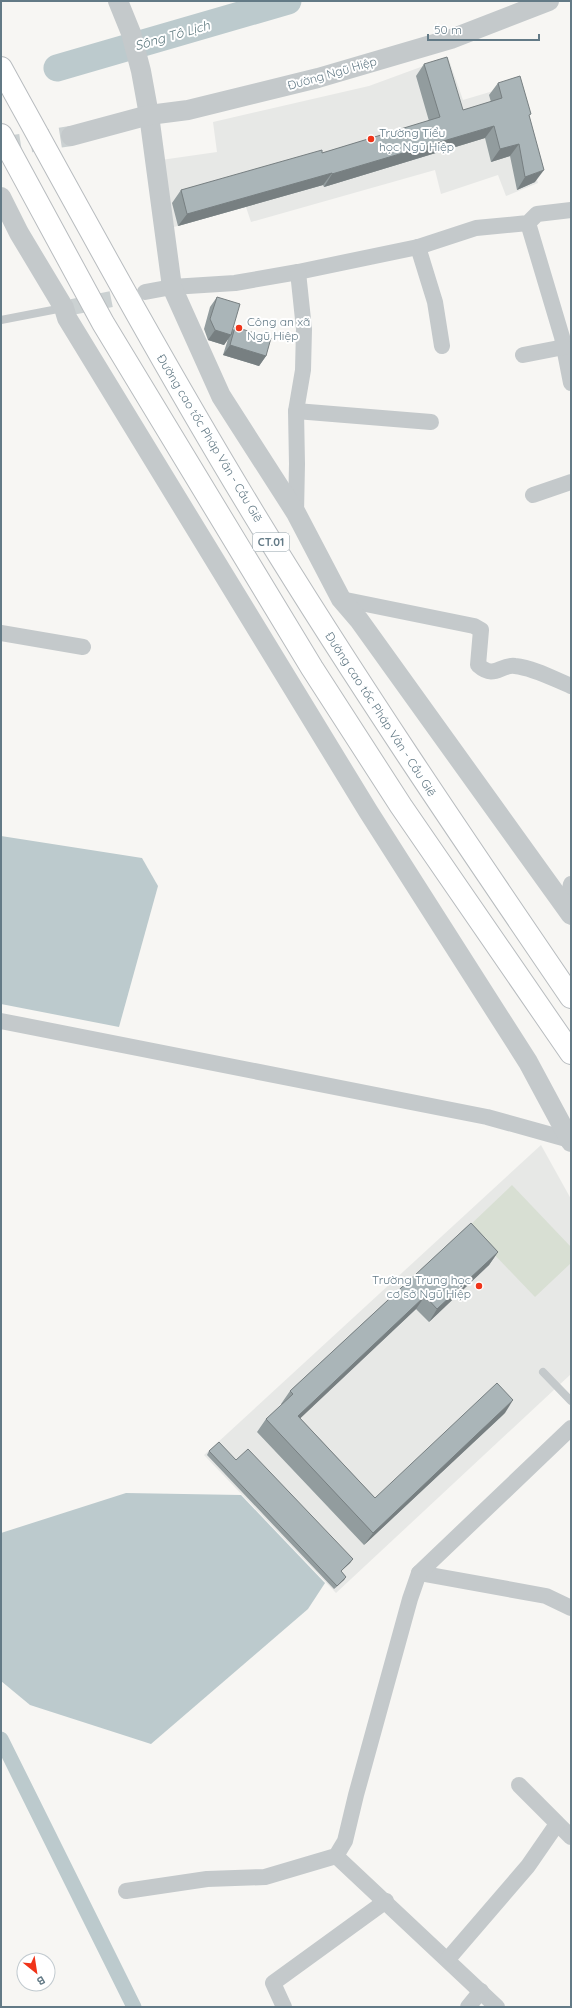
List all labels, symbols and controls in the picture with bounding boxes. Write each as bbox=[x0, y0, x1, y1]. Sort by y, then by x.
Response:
water label: Sông Tô Lịch bbox=[133, 16, 212, 53]
scale bar bbox=[428, 16, 539, 42]
text: 50 m bbox=[434, 22, 462, 37]
street label: Đường Ngũ Hiệp bbox=[286, 53, 378, 93]
place label: Trường Tiểu học Ngũ Hiệp bbox=[379, 125, 454, 154]
marker: Trường Tiểu học Ngũ Hiệp bbox=[366, 134, 376, 144]
place label: Công an xã Ngũ Hiệp bbox=[247, 314, 310, 343]
marker: Công an xã Ngũ Hiệp bbox=[234, 323, 244, 333]
street label: Đường cao tốc Pháp Vân - Cầu Giẽ bbox=[154, 351, 266, 525]
road number: CT.01 bbox=[253, 533, 289, 551]
street label: Đường cao tốc Pháp Vân - Cầu Giẽ bbox=[322, 629, 440, 799]
place label: Trường Trung học cơ sở Ngũ Hiệp bbox=[372, 1272, 471, 1301]
marker: Trường Trung học cơ sở Ngũ Hiệp bbox=[474, 1281, 484, 1291]
north arrow bbox=[16, 1952, 56, 1992]
text: B bbox=[34, 1973, 48, 1989]

